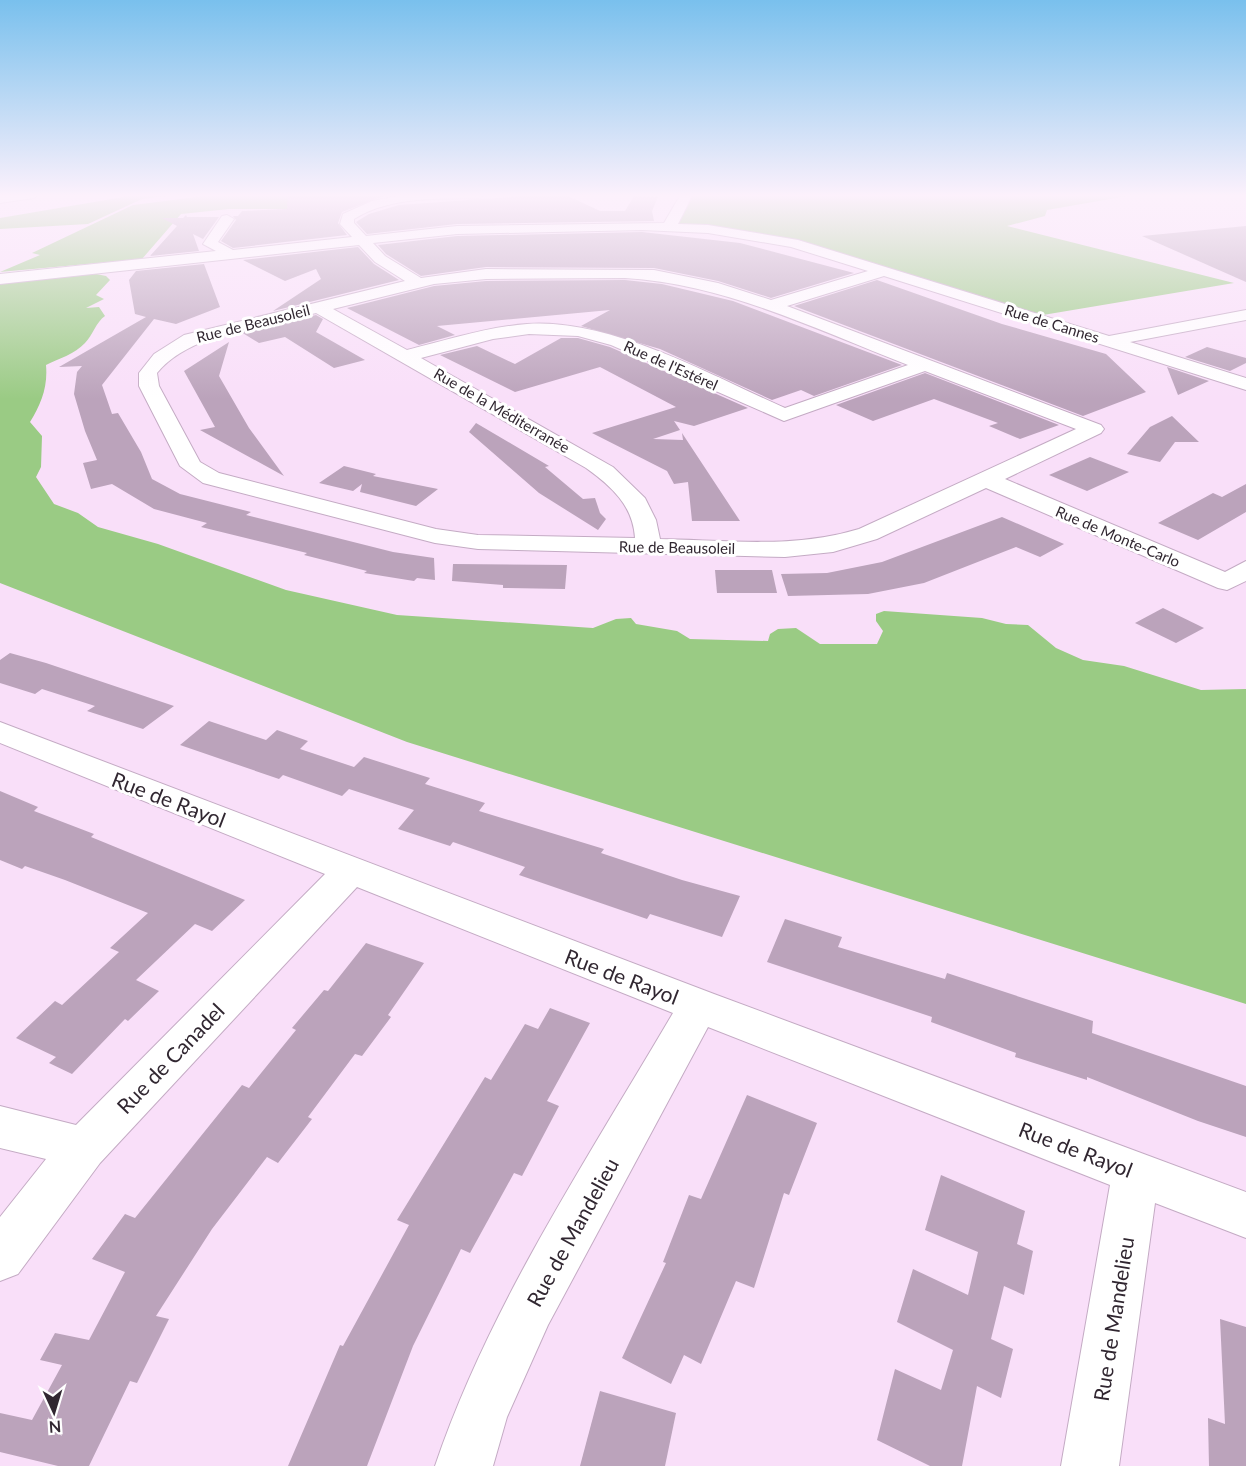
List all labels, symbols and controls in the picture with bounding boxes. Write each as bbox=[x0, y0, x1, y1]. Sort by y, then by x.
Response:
street label: Rue de Beausoleil bbox=[194, 300, 312, 346]
street label: Rue de Cannes bbox=[1003, 300, 1101, 346]
street label: Rue de l'Estérel bbox=[621, 336, 721, 394]
street label: Rue de la Méditerranée bbox=[431, 364, 573, 456]
street label: Rue de Monte-Carlo bbox=[1053, 502, 1183, 570]
street label: Rue de Beausoleil bbox=[619, 537, 735, 557]
street label: Rue de Rayol bbox=[109, 766, 229, 832]
street label: Rue de Rayol bbox=[562, 943, 682, 1009]
street label: Rue de Canadel bbox=[111, 998, 229, 1118]
street label: Rue de Rayol bbox=[1016, 1116, 1136, 1182]
street label: Rue de Mandelieu bbox=[521, 1153, 623, 1311]
street label: Rue de Mandelieu bbox=[1088, 1235, 1138, 1403]
north arrow bbox=[24, 1382, 84, 1442]
text: N bbox=[48, 1418, 62, 1437]

